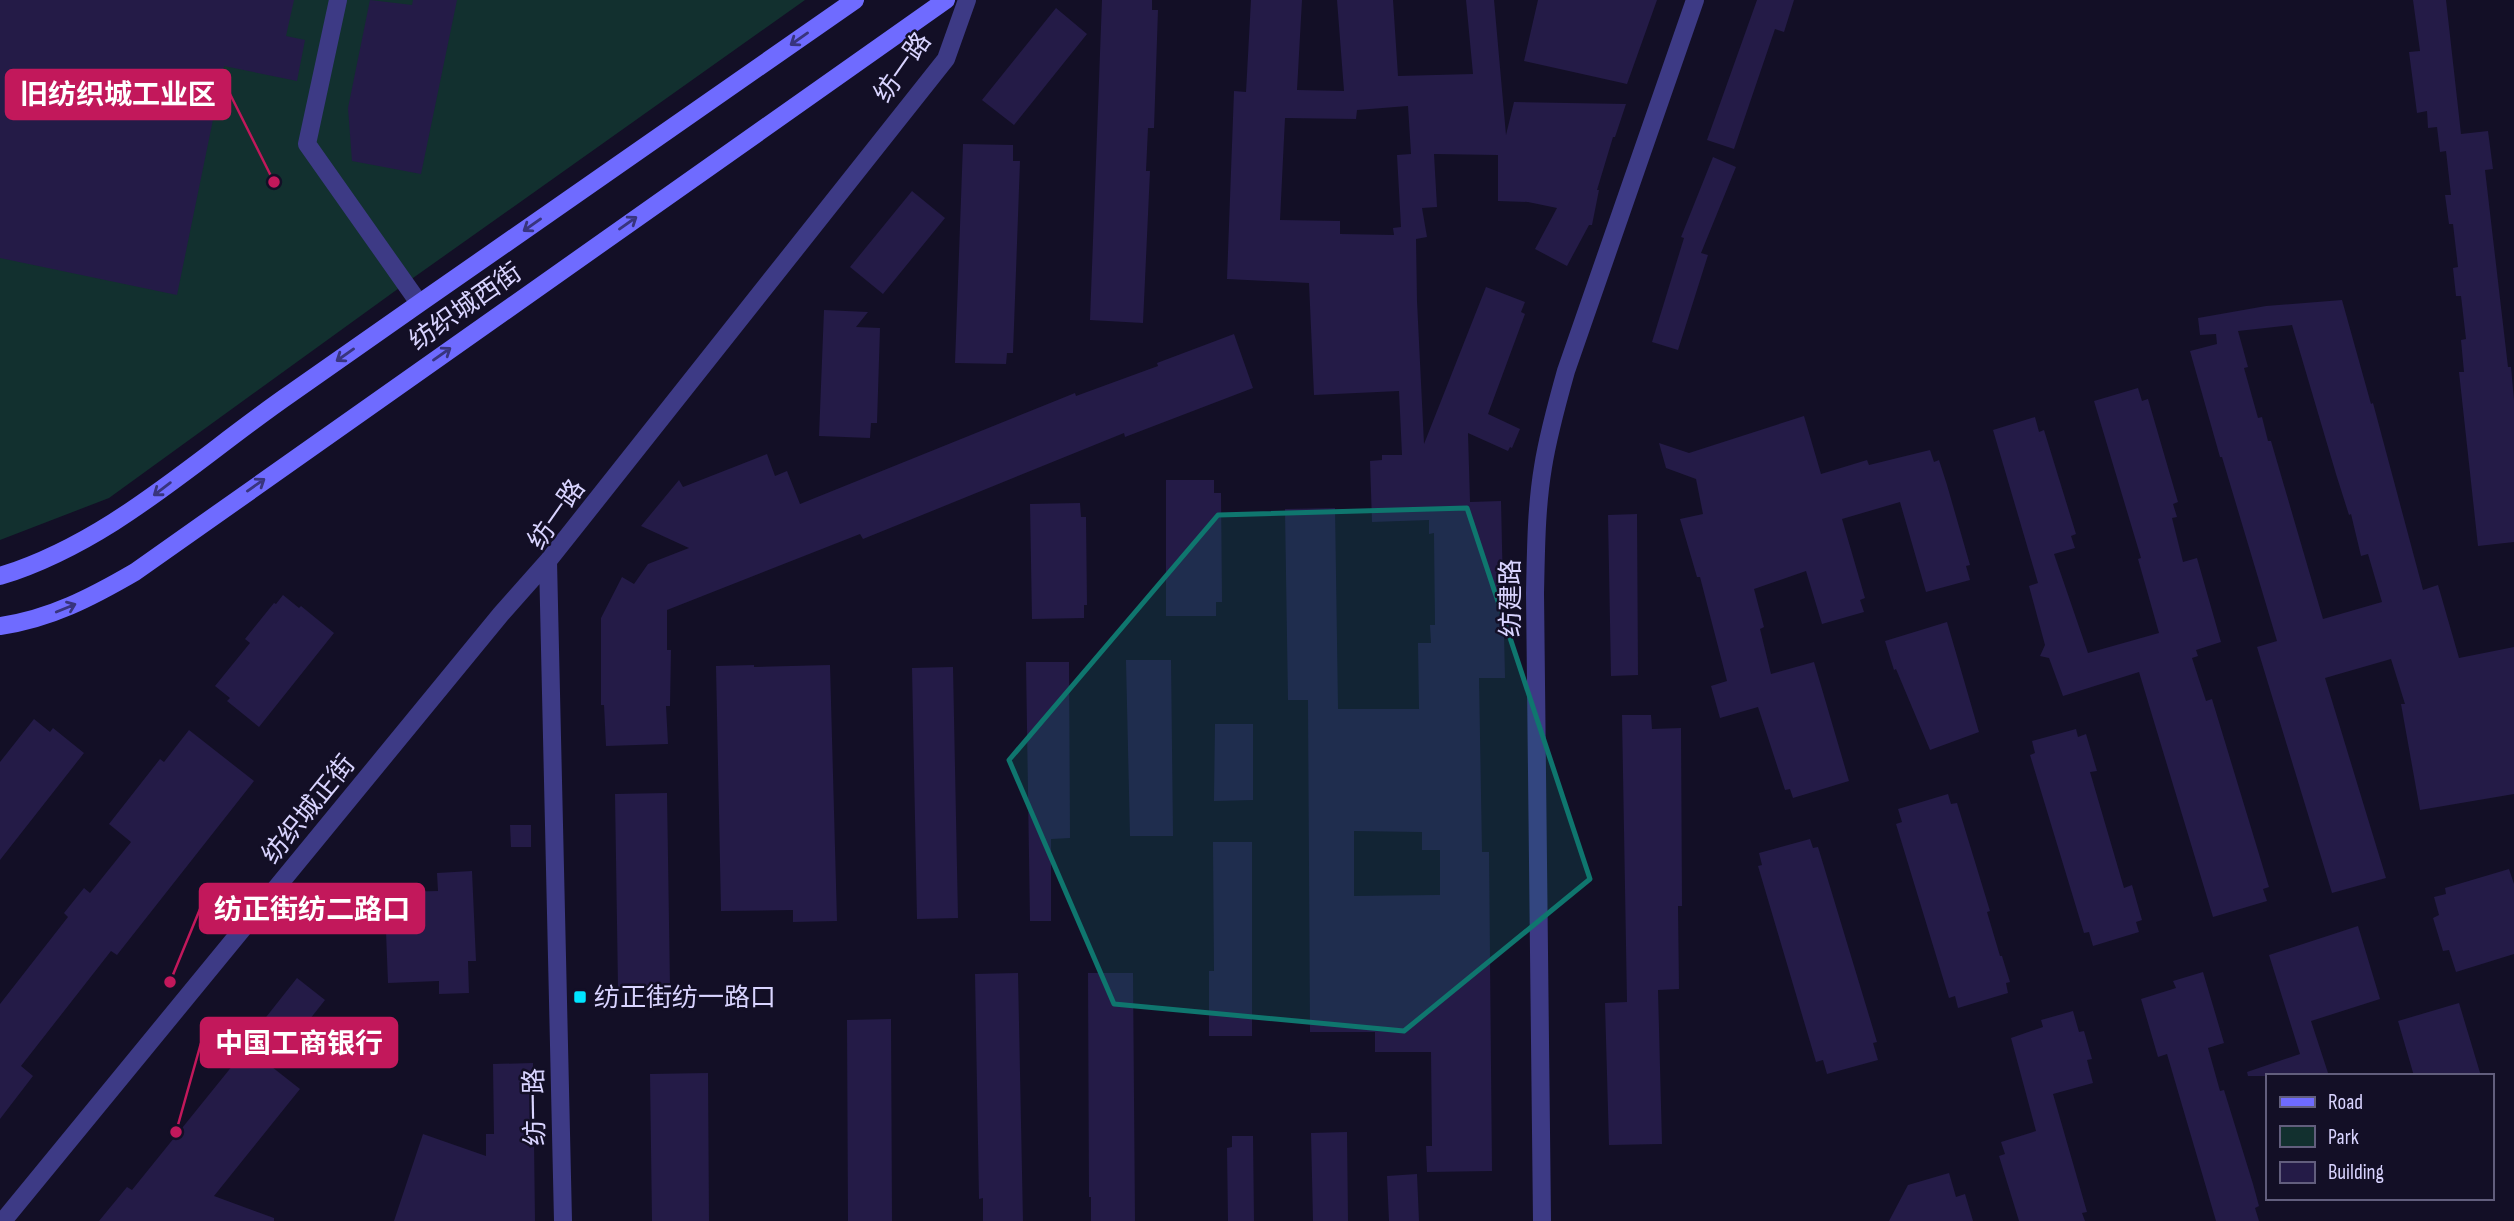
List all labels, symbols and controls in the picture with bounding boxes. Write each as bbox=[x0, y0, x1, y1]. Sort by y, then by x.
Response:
street label: 纺一路 bbox=[868, 27, 938, 109]
one-way arrow bbox=[790, 32, 809, 46]
callout: 旧纺织城工业区 bbox=[6, 70, 230, 119]
text: 旧纺织城工业区 bbox=[20, 79, 216, 112]
one-way arrow bbox=[618, 216, 637, 230]
one-way arrow bbox=[523, 218, 542, 232]
street label: 纺织城西街 bbox=[404, 257, 528, 357]
one-way arrow bbox=[432, 347, 451, 361]
one-way arrow bbox=[336, 348, 355, 362]
street label: 纺一路 bbox=[522, 474, 592, 556]
one-way arrow bbox=[246, 478, 265, 492]
one-way arrow bbox=[153, 482, 171, 497]
street label: 纺建路 bbox=[1496, 559, 1527, 637]
one-way arrow bbox=[54, 601, 76, 614]
street label: 纺织城正街 bbox=[256, 750, 362, 870]
callout: 纺正街纺二路口 bbox=[200, 884, 424, 933]
text: 纺正街纺二路口 bbox=[214, 894, 410, 927]
place label: 纺正街纺一路口 bbox=[594, 983, 776, 1014]
marker: 纺正街纺一路口 bbox=[572, 989, 588, 1005]
callout: 中国工商银行 bbox=[201, 1018, 397, 1067]
text: 中国工商银行 bbox=[215, 1028, 383, 1061]
street label: 纺一路 bbox=[519, 1068, 552, 1146]
legend bbox=[2266, 1074, 2493, 1200]
text: Road bbox=[2328, 1090, 2363, 1115]
text: Park bbox=[2328, 1125, 2359, 1150]
text: Building bbox=[2328, 1160, 2384, 1185]

